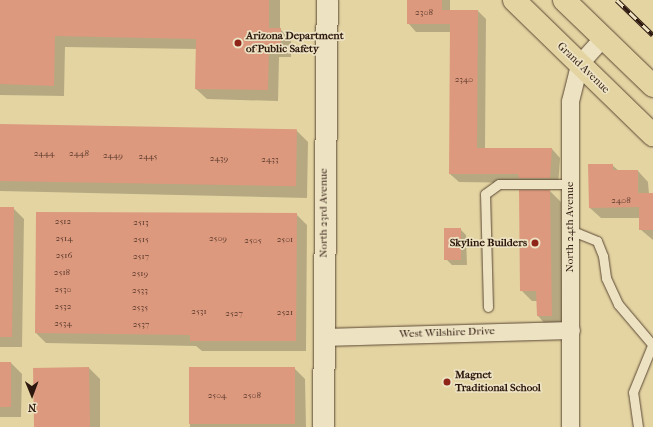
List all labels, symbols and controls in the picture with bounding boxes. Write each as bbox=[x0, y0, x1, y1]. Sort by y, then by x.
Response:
house number: 2308 bbox=[415, 7, 433, 17]
place label: Arizona Department of Public Safety bbox=[246, 30, 344, 56]
marker: Arizona Department of Public Safety bbox=[233, 38, 243, 48]
street label: Grand Avenue bbox=[554, 40, 612, 96]
house number: 2340 bbox=[455, 74, 473, 84]
house number: 2444 bbox=[34, 148, 54, 158]
house number: 2448 bbox=[69, 148, 89, 158]
house number: 2449 bbox=[103, 150, 123, 160]
house number: 2445 bbox=[139, 151, 157, 161]
house number: 2439 bbox=[210, 153, 228, 163]
house number: 2433 bbox=[261, 154, 279, 164]
street label: North 23rd Avenue bbox=[317, 168, 331, 258]
street label: North 24th Avenue bbox=[563, 182, 577, 272]
house number: 2408 bbox=[611, 195, 631, 205]
house number: 2512 bbox=[55, 216, 71, 226]
house number: 2513 bbox=[133, 217, 149, 227]
house number: 2514 bbox=[55, 233, 73, 243]
house number: 2509 bbox=[209, 233, 227, 243]
house number: 2515 bbox=[133, 234, 149, 244]
house number: 2501 bbox=[277, 234, 293, 244]
house number: 2505 bbox=[244, 235, 262, 245]
place label: Skyline Builders bbox=[450, 236, 527, 250]
marker: Skyline Builders bbox=[530, 238, 540, 248]
house number: 2516 bbox=[56, 250, 72, 260]
house number: 2517 bbox=[133, 251, 149, 261]
house number: 2518 bbox=[54, 267, 70, 277]
house number: 2519 bbox=[132, 268, 148, 278]
house number: 2530 bbox=[54, 284, 72, 294]
house number: 2533 bbox=[132, 285, 148, 295]
house number: 2532 bbox=[55, 301, 71, 311]
house number: 2535 bbox=[132, 302, 148, 312]
house number: 2531 bbox=[191, 306, 207, 316]
house number: 2521 bbox=[277, 307, 293, 317]
house number: 2527 bbox=[225, 308, 243, 318]
house number: 2534 bbox=[54, 318, 72, 328]
house number: 2537 bbox=[133, 319, 149, 329]
street label: West Wilshire Drive bbox=[399, 325, 495, 341]
place label: Magnet Traditional School bbox=[455, 369, 541, 395]
north arrow bbox=[12, 375, 52, 415]
marker: Magnet Traditional School bbox=[442, 377, 452, 387]
house number: 2504 bbox=[208, 390, 226, 400]
house number: 2508 bbox=[243, 390, 261, 400]
text: N bbox=[28, 401, 37, 414]

